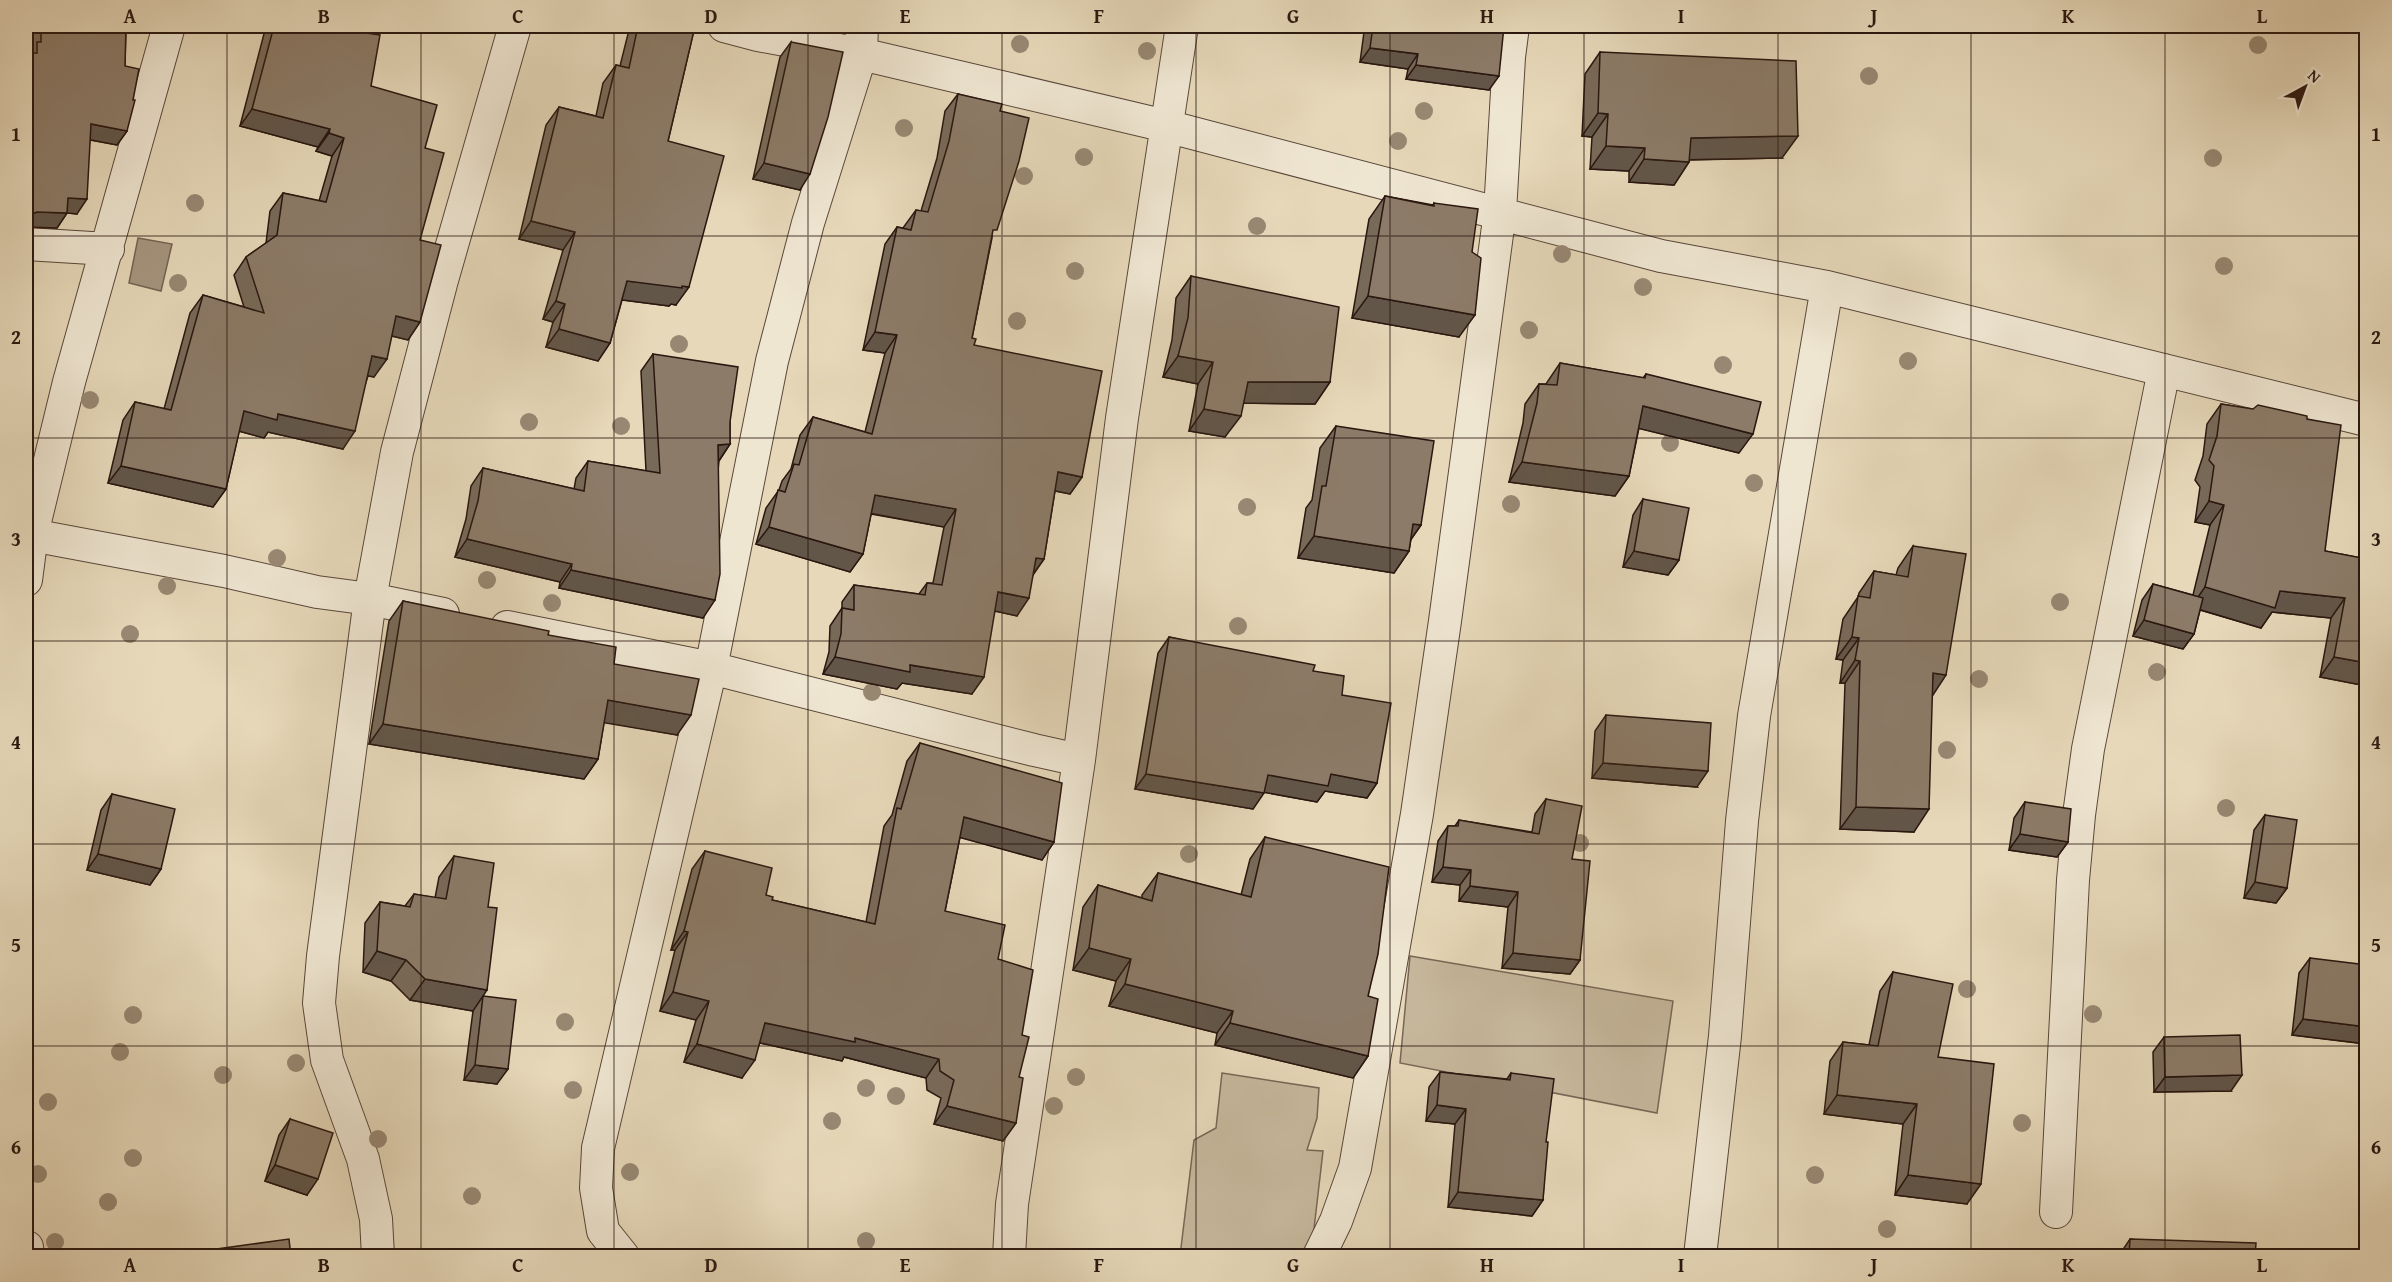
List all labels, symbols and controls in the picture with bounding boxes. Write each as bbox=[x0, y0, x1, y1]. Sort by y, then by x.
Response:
text: A bbox=[124, 1, 137, 30]
text: B bbox=[318, 1, 330, 30]
text: C bbox=[512, 1, 524, 30]
text: D bbox=[704, 1, 718, 30]
text: E bbox=[900, 1, 911, 30]
text: F bbox=[1094, 1, 1104, 30]
text: G bbox=[1287, 1, 1299, 30]
text: H bbox=[1480, 1, 1494, 30]
text: I bbox=[1678, 1, 1684, 30]
text: J bbox=[1868, 1, 1878, 30]
text: K bbox=[2062, 1, 2075, 30]
text: L bbox=[2257, 1, 2268, 30]
north arrow bbox=[2275, 57, 2335, 117]
text: N bbox=[2303, 63, 2327, 88]
text: 1 bbox=[11, 119, 21, 148]
text: 1 bbox=[2371, 119, 2381, 148]
text: 2 bbox=[11, 322, 21, 351]
text: 2 bbox=[2371, 322, 2381, 351]
text: 3 bbox=[11, 524, 21, 553]
text: 3 bbox=[2371, 524, 2381, 553]
text: 4 bbox=[11, 727, 21, 756]
text: 4 bbox=[2371, 727, 2381, 756]
text: 5 bbox=[11, 930, 21, 959]
text: 5 bbox=[2371, 930, 2381, 959]
text: 6 bbox=[11, 1132, 21, 1161]
text: 6 bbox=[2371, 1132, 2381, 1161]
text: A bbox=[124, 1250, 137, 1279]
text: B bbox=[318, 1250, 330, 1279]
text: C bbox=[512, 1250, 524, 1279]
text: D bbox=[704, 1250, 718, 1279]
text: E bbox=[900, 1250, 911, 1279]
text: F bbox=[1094, 1250, 1104, 1279]
text: G bbox=[1287, 1250, 1299, 1279]
text: H bbox=[1480, 1250, 1494, 1279]
text: I bbox=[1678, 1250, 1684, 1279]
text: J bbox=[1868, 1250, 1878, 1279]
text: K bbox=[2062, 1250, 2075, 1279]
text: L bbox=[2257, 1250, 2268, 1279]

